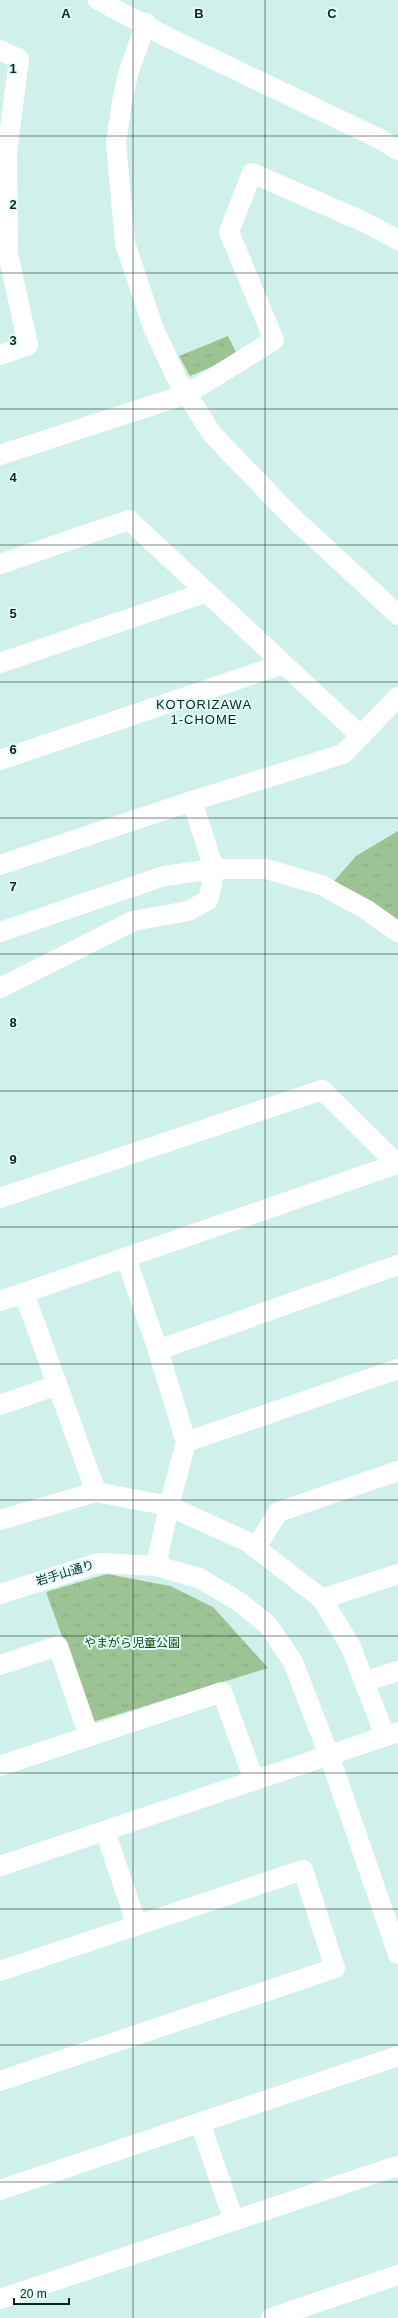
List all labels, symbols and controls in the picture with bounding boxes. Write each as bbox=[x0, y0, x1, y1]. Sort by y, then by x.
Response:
text: A bbox=[61, 6, 71, 21]
text: B bbox=[194, 6, 204, 21]
text: C bbox=[327, 6, 337, 21]
text: 1 bbox=[9, 61, 17, 76]
text: 2 bbox=[9, 197, 17, 212]
text: 3 bbox=[9, 333, 17, 348]
text: 4 bbox=[9, 470, 17, 485]
text: 5 bbox=[9, 606, 17, 621]
district label: KOTORIZAWA 1-CHOME bbox=[156, 697, 252, 727]
text: 6 bbox=[9, 742, 17, 757]
text: 7 bbox=[9, 879, 17, 894]
text: 8 bbox=[9, 1015, 17, 1030]
text: 9 bbox=[9, 1152, 17, 1167]
street label: 岩手山通り bbox=[34, 1558, 96, 1588]
park label: やまがら児童公園 bbox=[84, 1636, 180, 1650]
scale bar bbox=[14, 2280, 69, 2306]
text: 20 m bbox=[20, 2287, 47, 2301]

